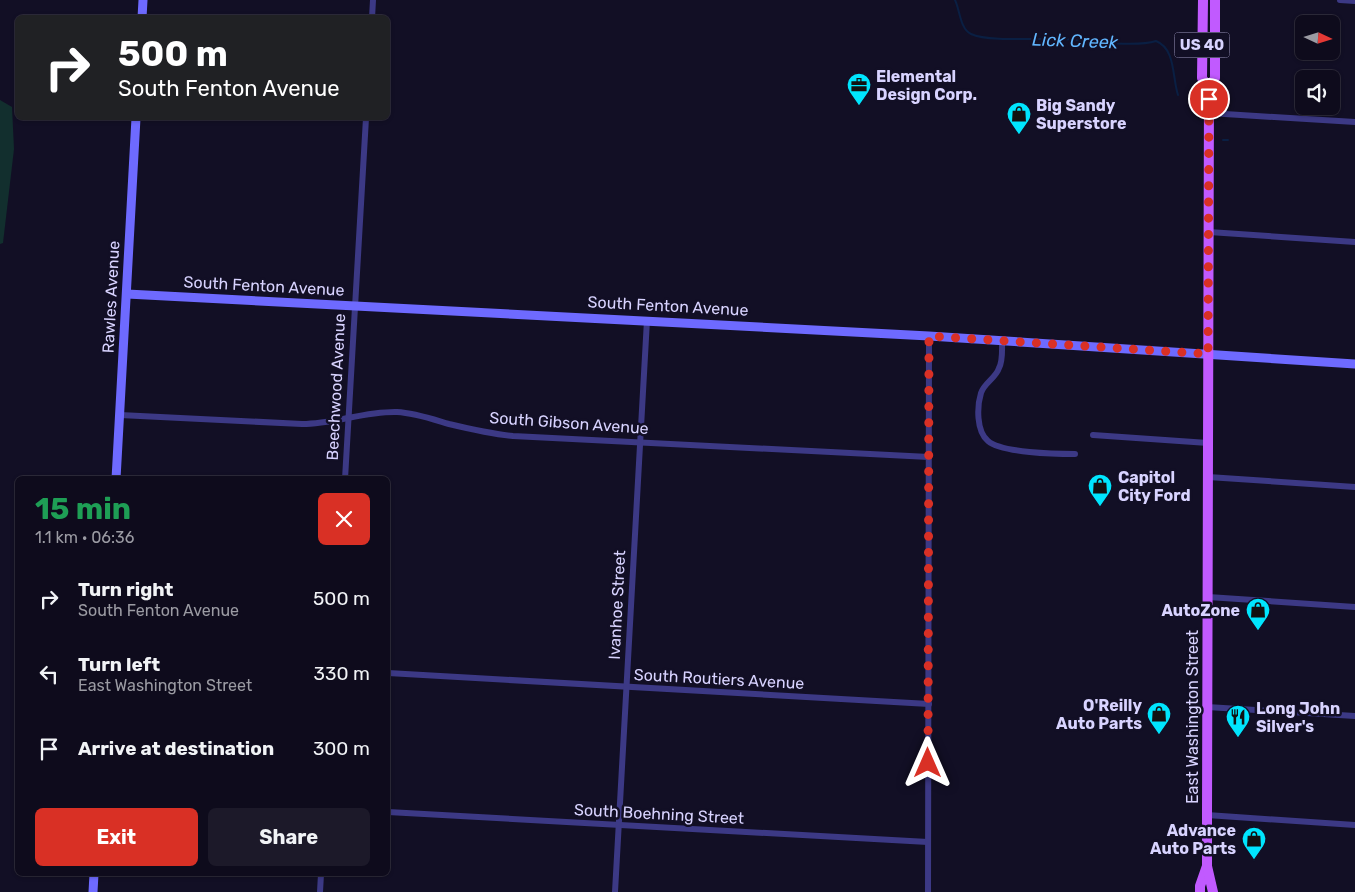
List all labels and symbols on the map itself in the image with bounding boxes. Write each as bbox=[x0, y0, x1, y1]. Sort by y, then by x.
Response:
north arrow bbox=[1295, 15, 1340, 60]
water label: Lick Creek bbox=[1032, 29, 1119, 54]
road number: US 40 bbox=[1174, 32, 1230, 58]
place label: Elemental Design Corp. bbox=[876, 67, 977, 104]
office icon: Elemental Design Corp. bbox=[846, 72, 872, 106]
pin bbox=[1188, 78, 1230, 120]
place label: Big Sandy Superstore bbox=[1036, 96, 1126, 133]
shop icon: Big Sandy Superstore bbox=[1006, 101, 1032, 135]
street label: Rawles Avenue bbox=[99, 240, 123, 354]
street label: South Fenton Avenue bbox=[183, 272, 345, 300]
street label: South Fenton Avenue bbox=[587, 292, 749, 320]
street label: Beechwood Avenue bbox=[323, 313, 349, 461]
street label: South Gibson Avenue bbox=[489, 408, 649, 438]
place label: Capitol City Ford bbox=[1118, 468, 1191, 505]
shop icon: Capitol City Ford bbox=[1087, 473, 1113, 507]
street label: Ivanhoe Street bbox=[605, 550, 629, 660]
shop icon: AutoZone bbox=[1245, 597, 1271, 631]
place label: AutoZone bbox=[1161, 601, 1240, 620]
street label: East Washington Street bbox=[1183, 630, 1202, 804]
street label: South Routiers Avenue bbox=[633, 665, 805, 693]
place label: O'Reilly Auto Parts bbox=[1056, 696, 1142, 733]
place label: Long John Silver's bbox=[1256, 699, 1340, 736]
shop icon: O'Reilly Auto Parts bbox=[1146, 701, 1172, 735]
restaurant icon: Long John Silver's bbox=[1225, 704, 1251, 738]
position arrow bbox=[901, 736, 953, 788]
street label: South Boehning Street bbox=[573, 800, 745, 828]
place label: Advance Auto Parts bbox=[1150, 821, 1236, 858]
shop icon: Advance Auto Parts bbox=[1241, 826, 1267, 860]

